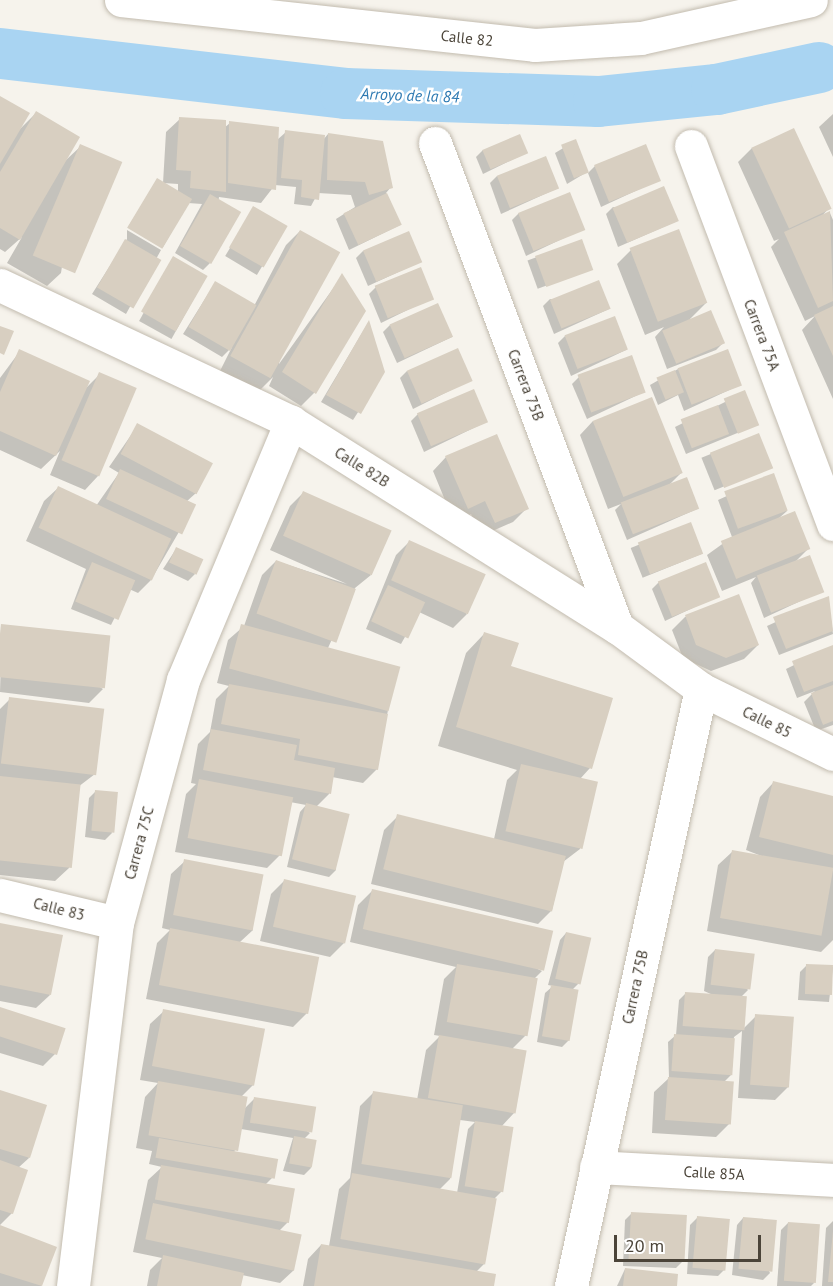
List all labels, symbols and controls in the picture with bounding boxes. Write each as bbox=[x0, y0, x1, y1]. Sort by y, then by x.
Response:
street label: Calle 82 bbox=[440, 26, 494, 50]
water label: Arroyo de la 84 bbox=[360, 84, 460, 106]
street label: Carrera 75A bbox=[740, 297, 784, 373]
street label: Carrera 75B bbox=[504, 347, 548, 423]
street label: Calle 82B bbox=[331, 443, 393, 491]
street label: Calle 85 bbox=[739, 702, 795, 742]
street label: Carrera 75C bbox=[121, 804, 157, 882]
street label: Calle 83 bbox=[31, 894, 87, 924]
street label: Carrera 75B bbox=[618, 948, 652, 1026]
street label: Calle 85A bbox=[683, 1162, 745, 1184]
scale bar bbox=[617, 1223, 764, 1261]
text: 20 m bbox=[625, 1234, 664, 1257]

